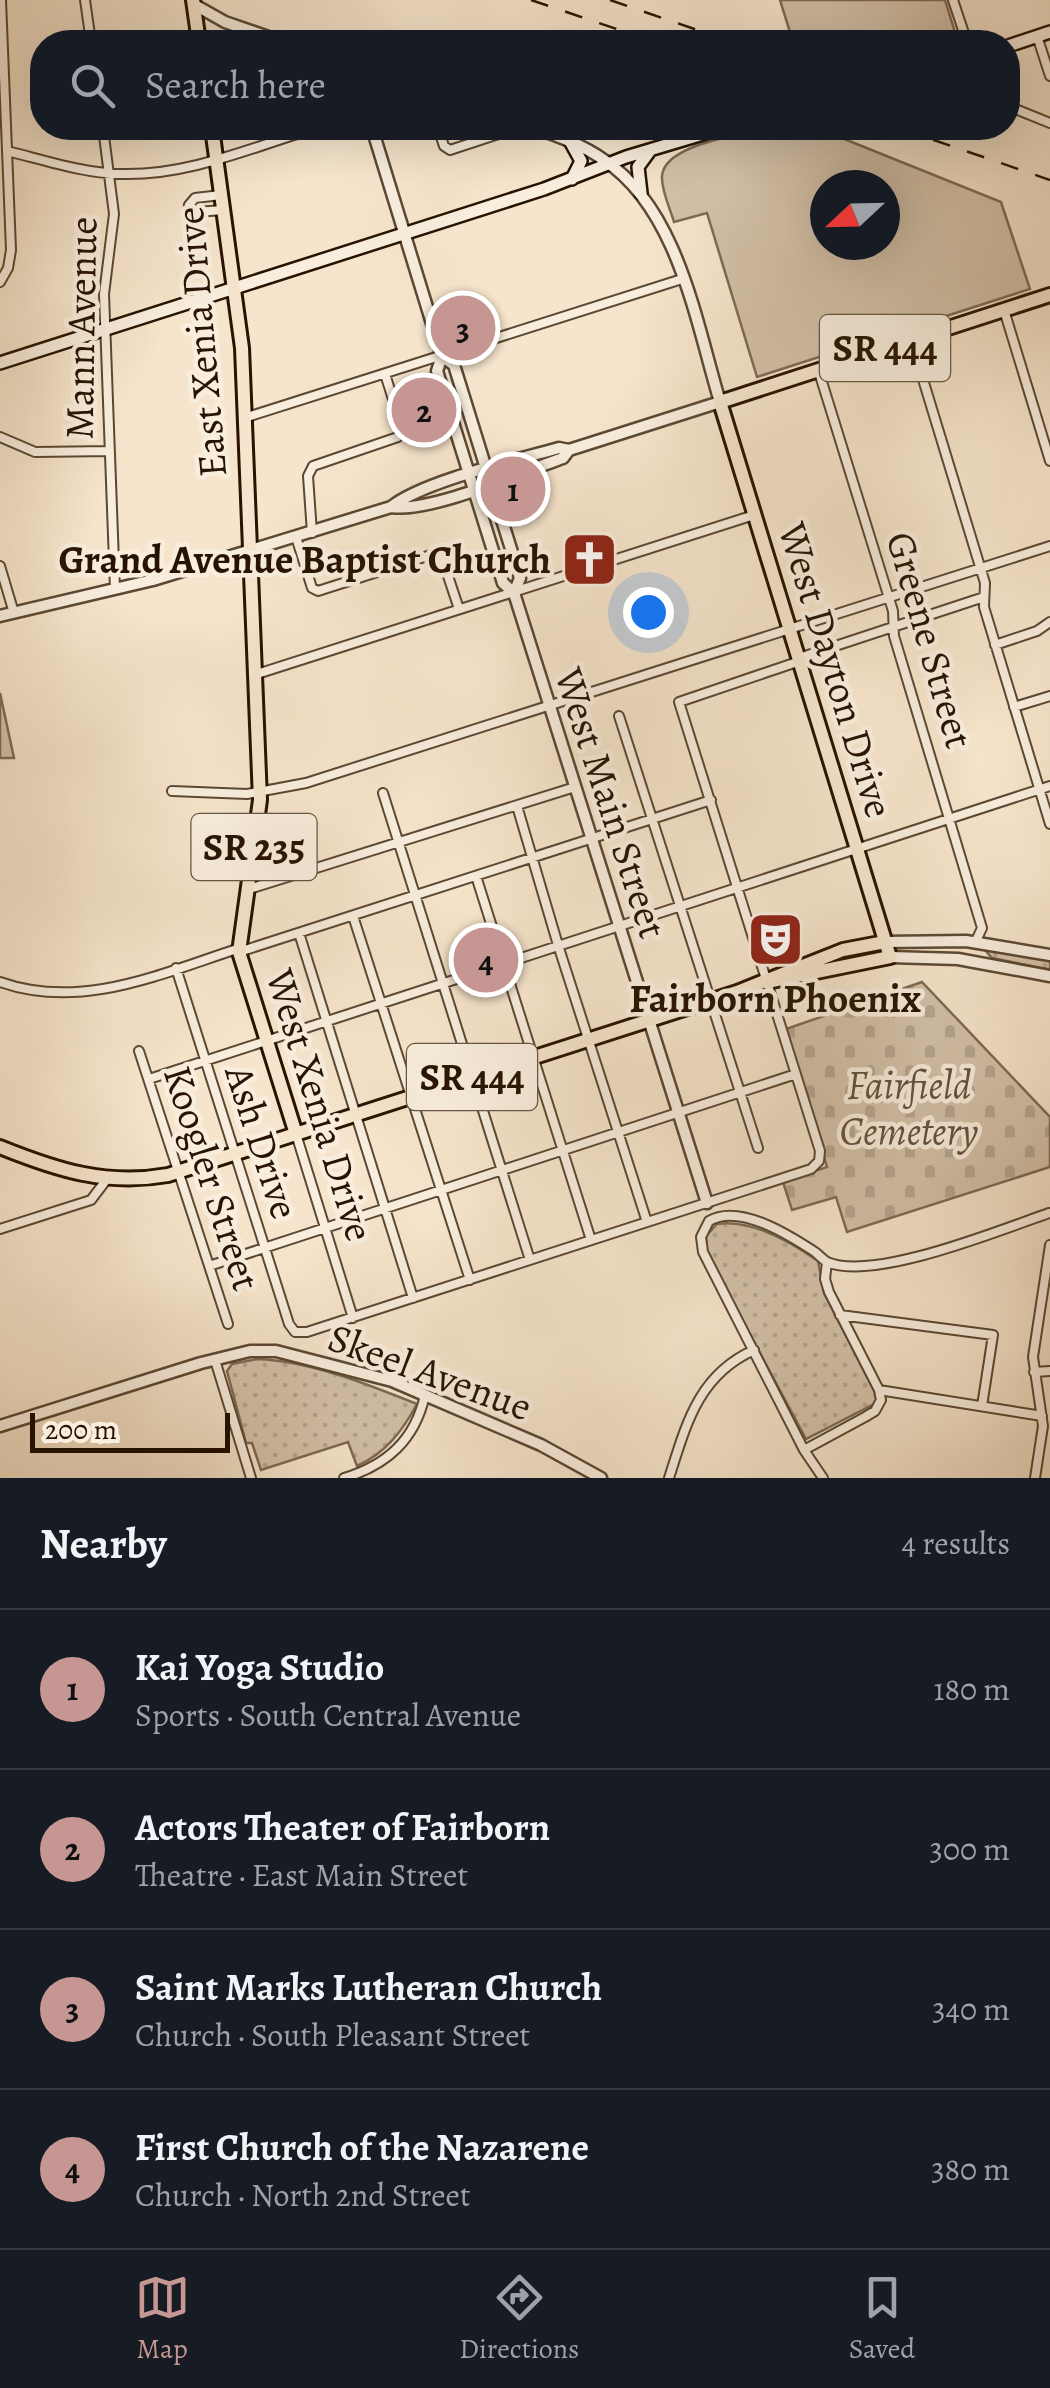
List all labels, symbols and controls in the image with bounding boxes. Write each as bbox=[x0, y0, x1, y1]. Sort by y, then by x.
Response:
search box bbox=[30, 30, 1020, 140]
icon: search bbox=[65, 58, 120, 113]
text: Search here bbox=[145, 59, 326, 111]
north arrow bbox=[810, 170, 900, 260]
street label: East Xenia Drive bbox=[162, 205, 240, 479]
street label: Mann Avenue bbox=[52, 216, 110, 440]
pin: 3 bbox=[430, 290, 496, 366]
road number: SR 444 bbox=[820, 315, 950, 381]
pin: 2 bbox=[392, 372, 456, 448]
pin: 1 bbox=[480, 452, 546, 526]
street label: West Dayton Drive bbox=[765, 515, 907, 824]
street label: Greene Street bbox=[873, 525, 987, 755]
church icon: Grand Avenue Baptist Church bbox=[560, 529, 620, 589]
place label: Grand Avenue Baptist Church bbox=[58, 532, 551, 587]
your location bbox=[623, 587, 674, 638]
street label: West Main Street bbox=[541, 660, 681, 945]
road number: SR 235 bbox=[192, 814, 316, 880]
theatre icon: Fairborn Phoenix bbox=[745, 909, 805, 969]
pin: 4 bbox=[454, 922, 518, 998]
street label: West Xenia Drive bbox=[252, 961, 388, 1248]
place label: Fairborn Phoenix bbox=[629, 971, 921, 1026]
road number: SR 444 bbox=[407, 1044, 537, 1110]
street label: Ash Drive bbox=[211, 1057, 313, 1226]
park label: Fairfield Cemetery bbox=[840, 1058, 978, 1159]
street label: Koogler Street bbox=[150, 1059, 274, 1297]
street label: Skeel Avenue bbox=[321, 1310, 539, 1434]
scale bar bbox=[30, 1408, 230, 1452]
text: 200 m bbox=[45, 1411, 117, 1449]
text: Nearby bbox=[40, 1515, 167, 1572]
text: 4 results bbox=[901, 1521, 1010, 1565]
text: Kai Yoga Studio bbox=[135, 1641, 384, 1693]
text: 1 bbox=[67, 1667, 78, 1711]
text: 180 m bbox=[934, 1667, 1010, 1711]
text: Sports · South Central Avenue bbox=[135, 1693, 521, 1737]
text: Actors Theater of Fairborn bbox=[135, 1801, 550, 1853]
text: 2 bbox=[65, 1827, 80, 1871]
text: 300 m bbox=[930, 1827, 1010, 1871]
text: Theatre · East Main Street bbox=[135, 1853, 468, 1897]
text: Saint Marks Lutheran Church bbox=[135, 1961, 602, 2013]
text: 3 bbox=[66, 1987, 79, 2031]
text: 340 m bbox=[932, 1987, 1010, 2031]
text: Church · South Pleasant Street bbox=[135, 2013, 530, 2057]
text: First Church of the Nazarene bbox=[135, 2121, 589, 2173]
text: 4 bbox=[65, 2147, 80, 2191]
text: 380 m bbox=[931, 2147, 1010, 2191]
text: Church · North 2nd Street bbox=[135, 2173, 471, 2217]
tab: Map bbox=[135, 2270, 190, 2368]
tab: Directions bbox=[459, 2270, 579, 2368]
tab: Saved bbox=[849, 2270, 915, 2368]

